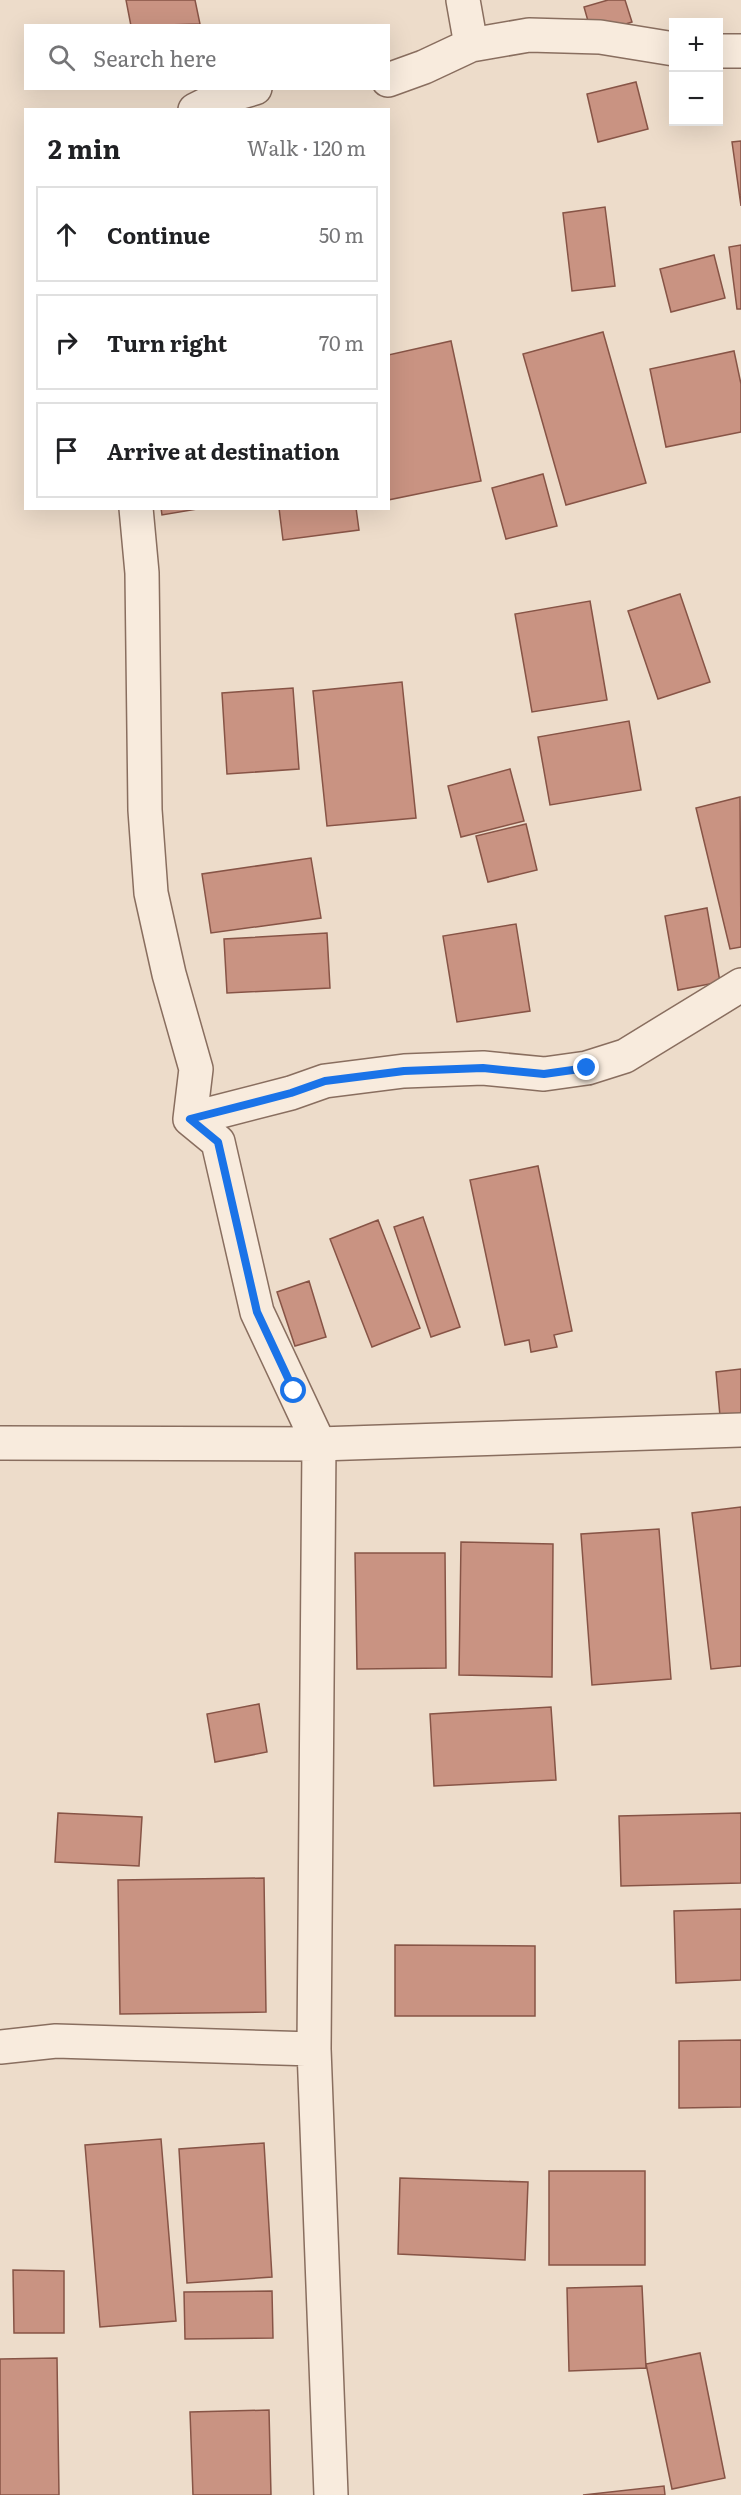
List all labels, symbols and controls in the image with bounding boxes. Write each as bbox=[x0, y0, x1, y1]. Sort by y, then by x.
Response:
map controls bbox=[669, 18, 723, 126]
button: + bbox=[669, 18, 723, 72]
search box bbox=[24, 24, 390, 90]
icon: search bbox=[45, 41, 78, 74]
text: Search here bbox=[93, 41, 216, 74]
button: − bbox=[669, 72, 723, 126]
text: 2 min bbox=[48, 128, 121, 167]
text: Walk · 120 m bbox=[247, 132, 366, 162]
icon: ahead bbox=[50, 218, 83, 251]
text: Continue bbox=[107, 218, 210, 251]
text: 50 m bbox=[319, 219, 364, 249]
icon: right bbox=[50, 326, 83, 359]
text: Turn right bbox=[107, 326, 227, 359]
text: 70 m bbox=[319, 327, 364, 357]
icon: arrive bbox=[50, 434, 83, 467]
text: Arrive at destination bbox=[107, 434, 340, 467]
route end bbox=[573, 1054, 599, 1080]
route start bbox=[280, 1377, 306, 1403]

